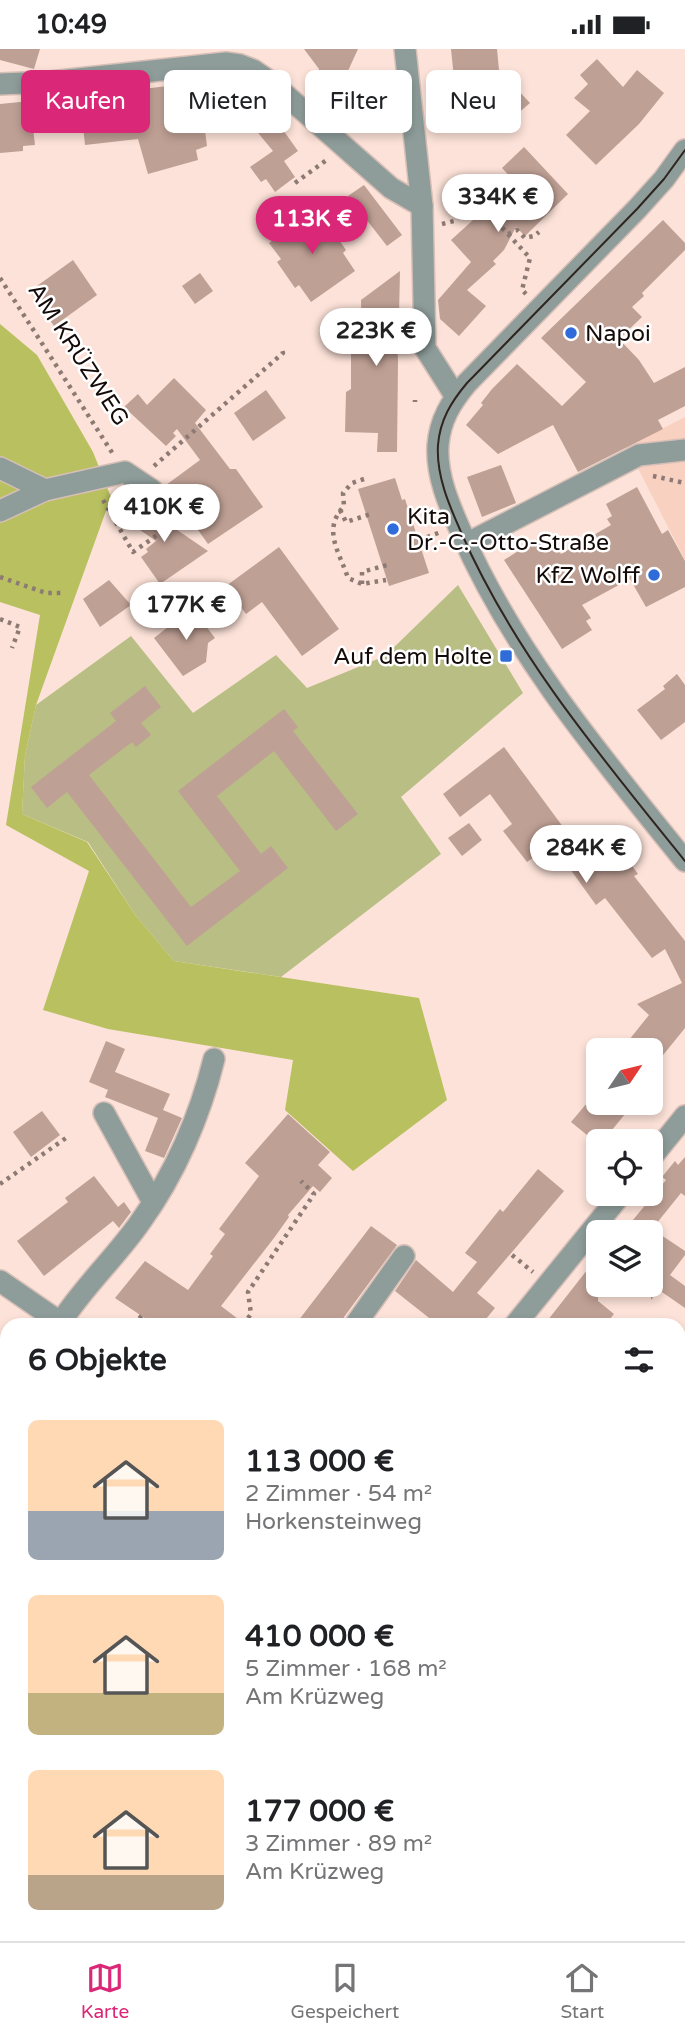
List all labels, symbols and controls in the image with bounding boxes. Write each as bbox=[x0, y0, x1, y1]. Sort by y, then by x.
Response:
text: 10:49 bbox=[35, 9, 107, 40]
chip: Kaufen bbox=[21, 70, 150, 133]
chip: Mieten bbox=[164, 70, 291, 133]
chip: Filter bbox=[305, 70, 412, 133]
chip: Neu bbox=[426, 70, 521, 133]
pin: 334K € bbox=[441, 174, 555, 234]
text: 334K € bbox=[458, 183, 538, 211]
pin: 113K € bbox=[255, 197, 369, 256]
text: 113K € bbox=[272, 205, 352, 233]
street label: AM KRÜZWEG bbox=[22, 278, 135, 431]
pin: 223K € bbox=[319, 309, 433, 368]
text: 223K € bbox=[336, 317, 416, 345]
place label: Napoi bbox=[585, 320, 651, 348]
marker: Napoi bbox=[563, 325, 579, 341]
pin: 410K € bbox=[107, 484, 221, 544]
text: 410K € bbox=[124, 493, 204, 521]
place label: Kita Dr.-C.-Otto-Straße bbox=[407, 503, 609, 557]
marker: Kita Dr.-C.-Otto-Straße bbox=[385, 521, 401, 537]
place label: KfZ Wolff bbox=[535, 562, 640, 590]
marker: KfZ Wolff bbox=[646, 567, 662, 583]
pin: 177K € bbox=[129, 583, 243, 642]
text: 177K € bbox=[146, 591, 226, 619]
place label: Auf dem Holte bbox=[333, 643, 492, 671]
marker: Auf dem Holte bbox=[498, 648, 514, 664]
pin: 284K € bbox=[529, 825, 643, 885]
text: 284K € bbox=[546, 834, 626, 862]
north arrow bbox=[586, 1038, 663, 1115]
map controls bbox=[586, 1038, 663, 1297]
button: locate bbox=[586, 1129, 663, 1206]
button: layers bbox=[586, 1220, 663, 1297]
icon: filters bbox=[620, 1341, 658, 1379]
text: 6 Objekte bbox=[28, 1342, 167, 1379]
text: 113 000 € bbox=[245, 1443, 394, 1480]
icon: home bbox=[84, 1448, 168, 1532]
text: 2 Zimmer · 54 m² bbox=[245, 1480, 432, 1508]
text: Horkensteinweg bbox=[245, 1508, 422, 1536]
text: 410 000 € bbox=[245, 1618, 394, 1655]
icon: home bbox=[84, 1623, 168, 1707]
text: 5 Zimmer · 168 m² bbox=[245, 1655, 447, 1683]
text: Am Krüzweg bbox=[245, 1683, 384, 1711]
text: 177 000 € bbox=[245, 1793, 394, 1830]
icon: home bbox=[84, 1798, 168, 1882]
text: 3 Zimmer · 89 m² bbox=[245, 1830, 432, 1858]
text: Am Krüzweg bbox=[245, 1858, 384, 1886]
tab: Karte bbox=[81, 1959, 129, 2023]
tab: Gespeichert bbox=[291, 1959, 399, 2023]
tab: Start bbox=[561, 1959, 604, 2023]

